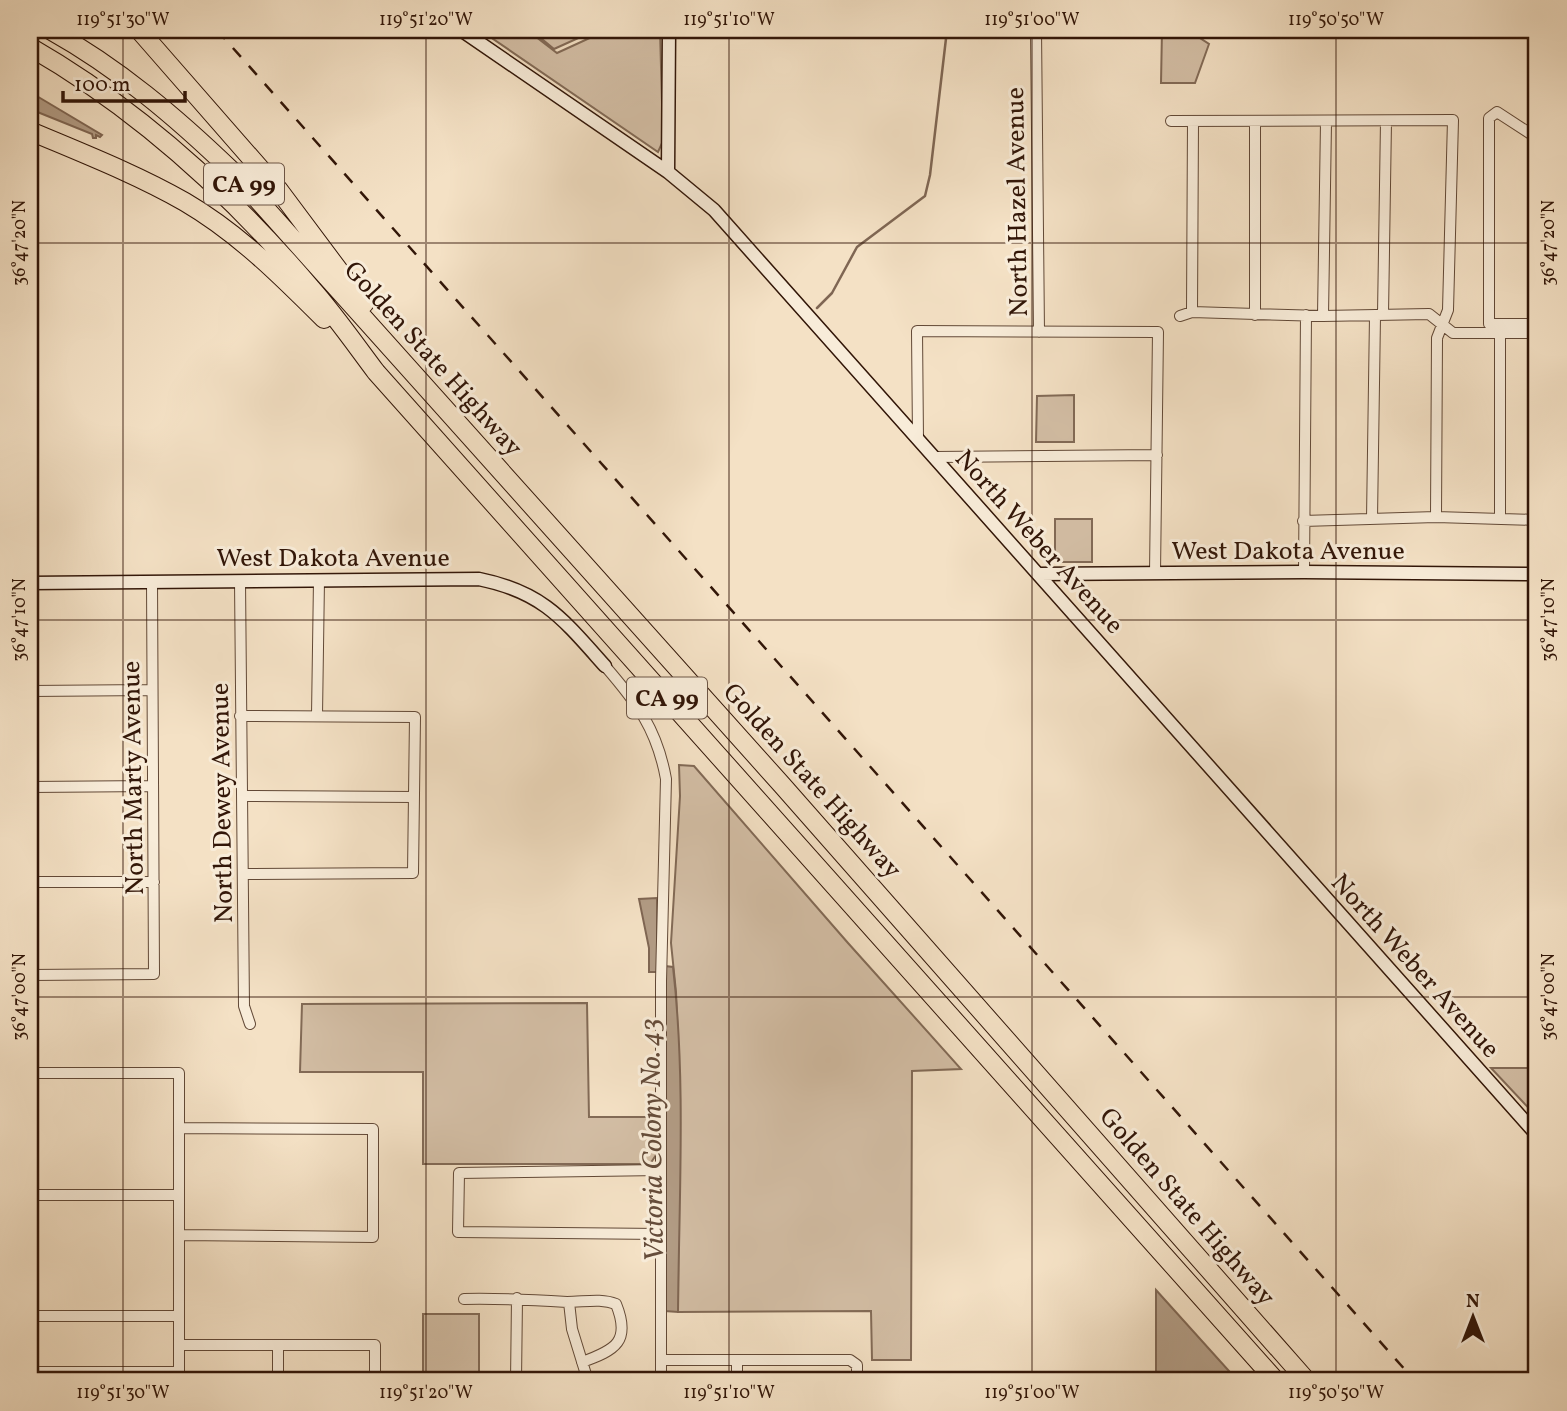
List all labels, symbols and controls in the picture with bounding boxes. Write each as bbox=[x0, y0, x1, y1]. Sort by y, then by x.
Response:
text: 119°51'30"W bbox=[76, 8, 170, 33]
text: 119°51'20"W bbox=[379, 8, 473, 33]
text: 119°51'10"W bbox=[683, 8, 775, 33]
text: 119°51'00"W bbox=[984, 8, 1080, 33]
text: 119°50'50"W bbox=[1288, 8, 1384, 33]
scale bar bbox=[63, 60, 186, 104]
text: 100 m bbox=[74, 71, 131, 100]
street label: North Hazel Avenue bbox=[998, 87, 1038, 317]
road number: CA 99 bbox=[204, 164, 284, 204]
text: 36°47'20"N bbox=[8, 200, 33, 286]
text: 36°47'20"N bbox=[1537, 200, 1562, 286]
street label: Golden State Highway bbox=[335, 254, 530, 465]
street label: North Weber Avenue bbox=[946, 442, 1131, 642]
street label: West Dakota Avenue bbox=[1171, 534, 1405, 570]
street label: West Dakota Avenue bbox=[216, 541, 450, 577]
text: 36°47'10"N bbox=[8, 578, 33, 662]
text: 36°47'10"N bbox=[1537, 578, 1562, 662]
street label: North Marty Avenue bbox=[114, 660, 154, 896]
street label: Golden State Highway bbox=[714, 676, 909, 887]
road number: CA 99 bbox=[627, 678, 707, 718]
street label: North Dewey Avenue bbox=[203, 682, 243, 923]
street label: North Weber Avenue bbox=[1322, 866, 1507, 1066]
text: 36°47'00"N bbox=[8, 953, 33, 1041]
text: 36°47'00"N bbox=[1537, 953, 1562, 1041]
water label: Victoria Colony No. 43 bbox=[632, 1018, 675, 1262]
street label: Golden State Highway bbox=[1090, 1100, 1283, 1314]
north arrow bbox=[1438, 1282, 1508, 1352]
text: N bbox=[1466, 1289, 1480, 1315]
text: 119°51'30"W bbox=[76, 1381, 170, 1406]
text: 119°51'20"W bbox=[379, 1381, 473, 1406]
text: 119°51'10"W bbox=[683, 1381, 775, 1406]
text: 119°51'00"W bbox=[984, 1381, 1080, 1406]
text: 119°50'50"W bbox=[1288, 1381, 1384, 1406]

